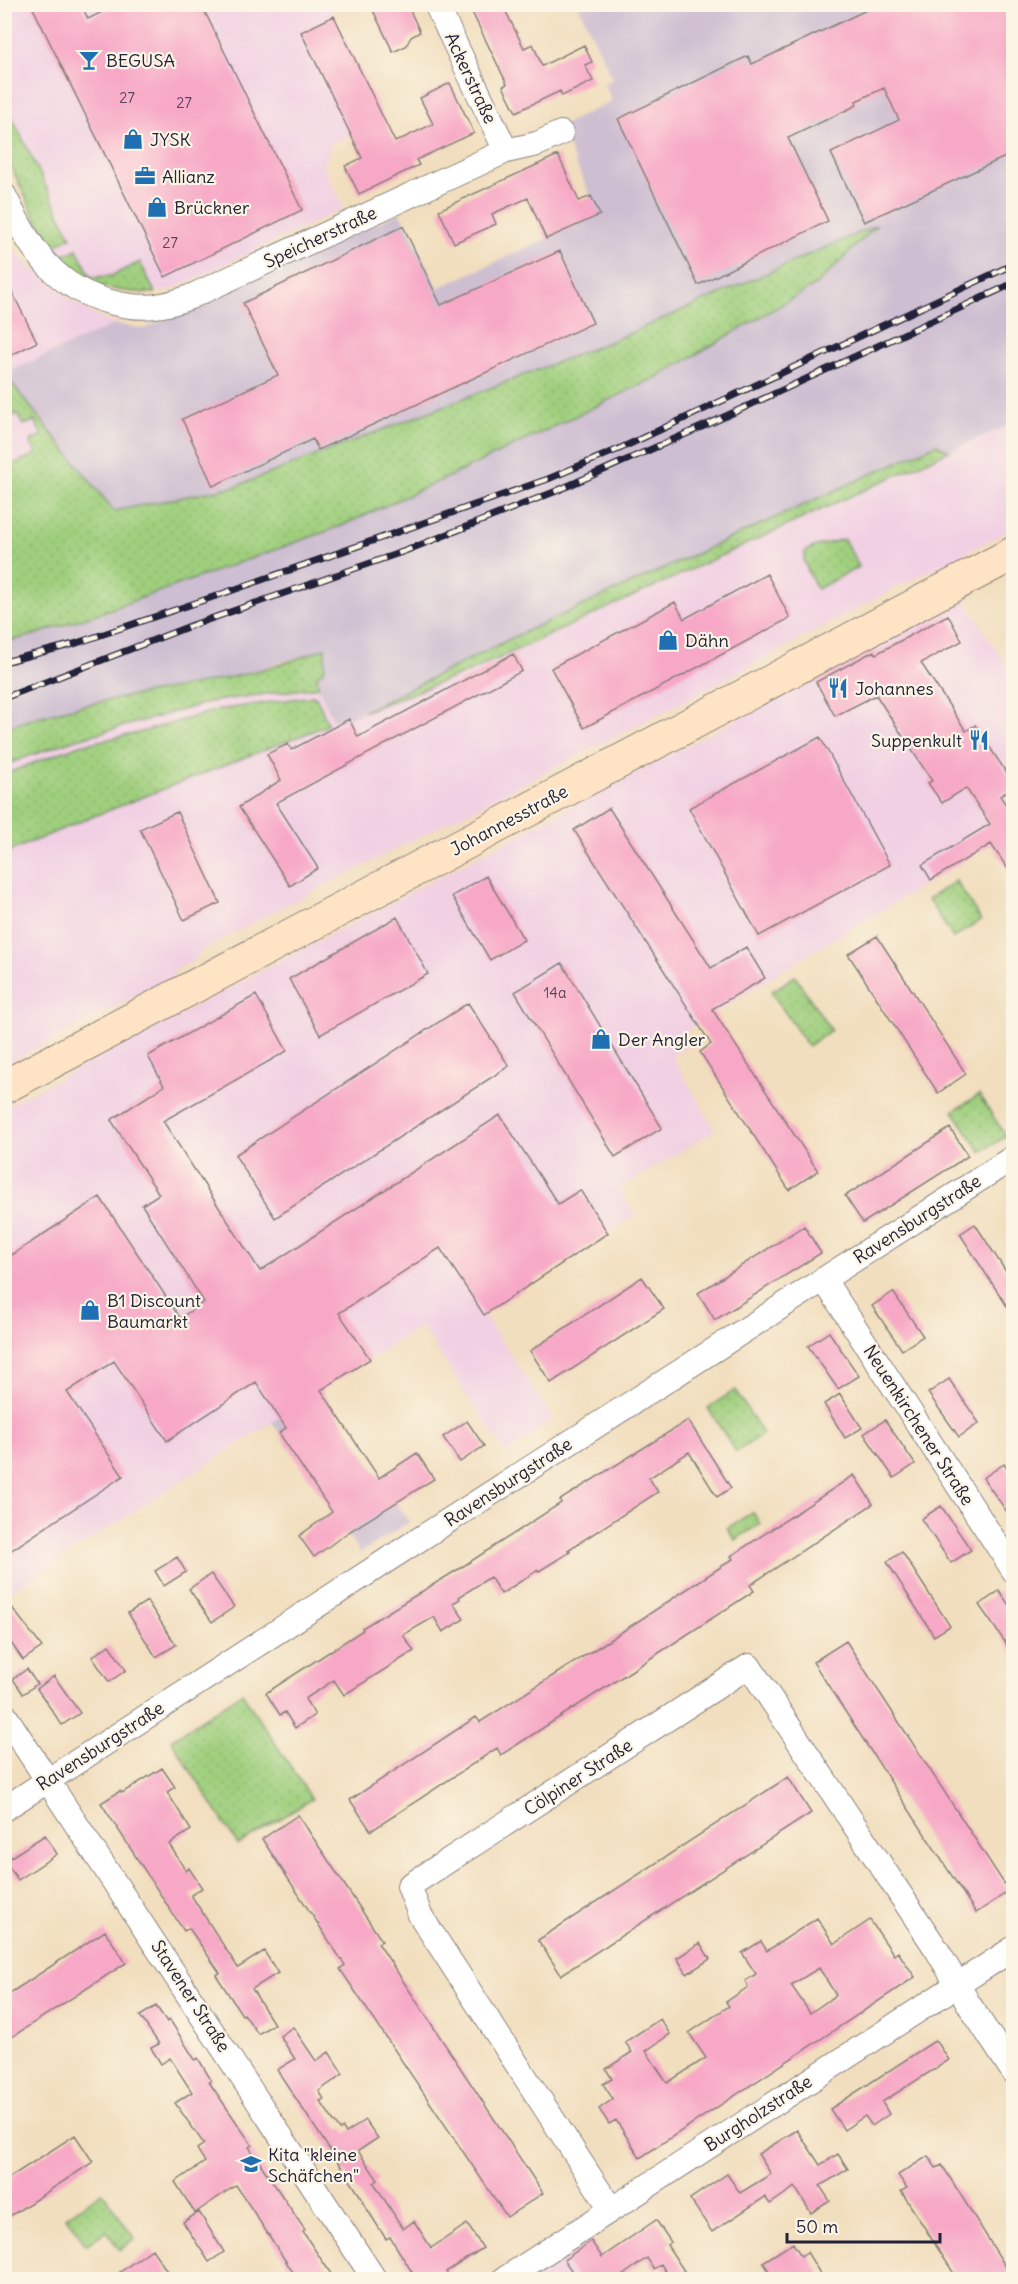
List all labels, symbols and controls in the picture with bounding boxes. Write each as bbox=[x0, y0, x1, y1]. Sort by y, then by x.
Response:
street label: Ackerstraße bbox=[440, 29, 502, 127]
bar icon: BEGUSA bbox=[77, 48, 101, 72]
place label: BEGUSA bbox=[106, 49, 175, 72]
house number: 27 bbox=[119, 88, 135, 107]
house number: 27 bbox=[176, 93, 192, 112]
shop icon: JYSK bbox=[121, 127, 145, 151]
place label: JYSK bbox=[150, 128, 191, 151]
office icon: Allianz bbox=[133, 164, 157, 188]
place label: Allianz bbox=[162, 165, 215, 188]
shop icon: Brückner bbox=[145, 195, 169, 219]
place label: Brückner bbox=[174, 196, 250, 219]
street label: Speicherstraße bbox=[260, 201, 380, 273]
house number: 27 bbox=[162, 233, 178, 252]
shop icon: Dähn bbox=[656, 628, 680, 652]
place label: Dähn bbox=[685, 629, 729, 652]
restaurant icon: Johannes bbox=[826, 676, 850, 700]
place label: Johannes bbox=[855, 677, 934, 700]
restaurant icon: Suppenkult bbox=[967, 728, 991, 752]
place label: Suppenkult bbox=[871, 729, 962, 752]
street label: Johannesstraße bbox=[446, 779, 572, 861]
house number: 14a bbox=[543, 983, 567, 1002]
shop icon: Der Angler bbox=[589, 1027, 613, 1051]
place label: Der Angler bbox=[618, 1028, 706, 1051]
street label: Ravensburgstraße bbox=[849, 1169, 985, 1269]
place label: B1 Discount Baumarkt bbox=[107, 1289, 201, 1333]
shop icon: B1 Discount Baumarkt bbox=[78, 1298, 102, 1322]
street label: Neuenkirchener Straße bbox=[859, 1340, 979, 1510]
street label: Ravensburgstraße bbox=[440, 1432, 576, 1532]
street label: Ravensburgstraße bbox=[32, 1696, 168, 1796]
street label: Cölpiner Straße bbox=[520, 1733, 636, 1821]
street label: Stavener Straße bbox=[146, 1936, 236, 2056]
street label: Burgholzstraße bbox=[700, 2070, 816, 2156]
place label: Kita "kleine Schäfchen" bbox=[268, 2143, 359, 2187]
school or university icon: Kita "kleine Schäfchen" bbox=[239, 2152, 263, 2176]
scale bar bbox=[787, 2206, 940, 2244]
text: 50 m bbox=[796, 2215, 838, 2238]

